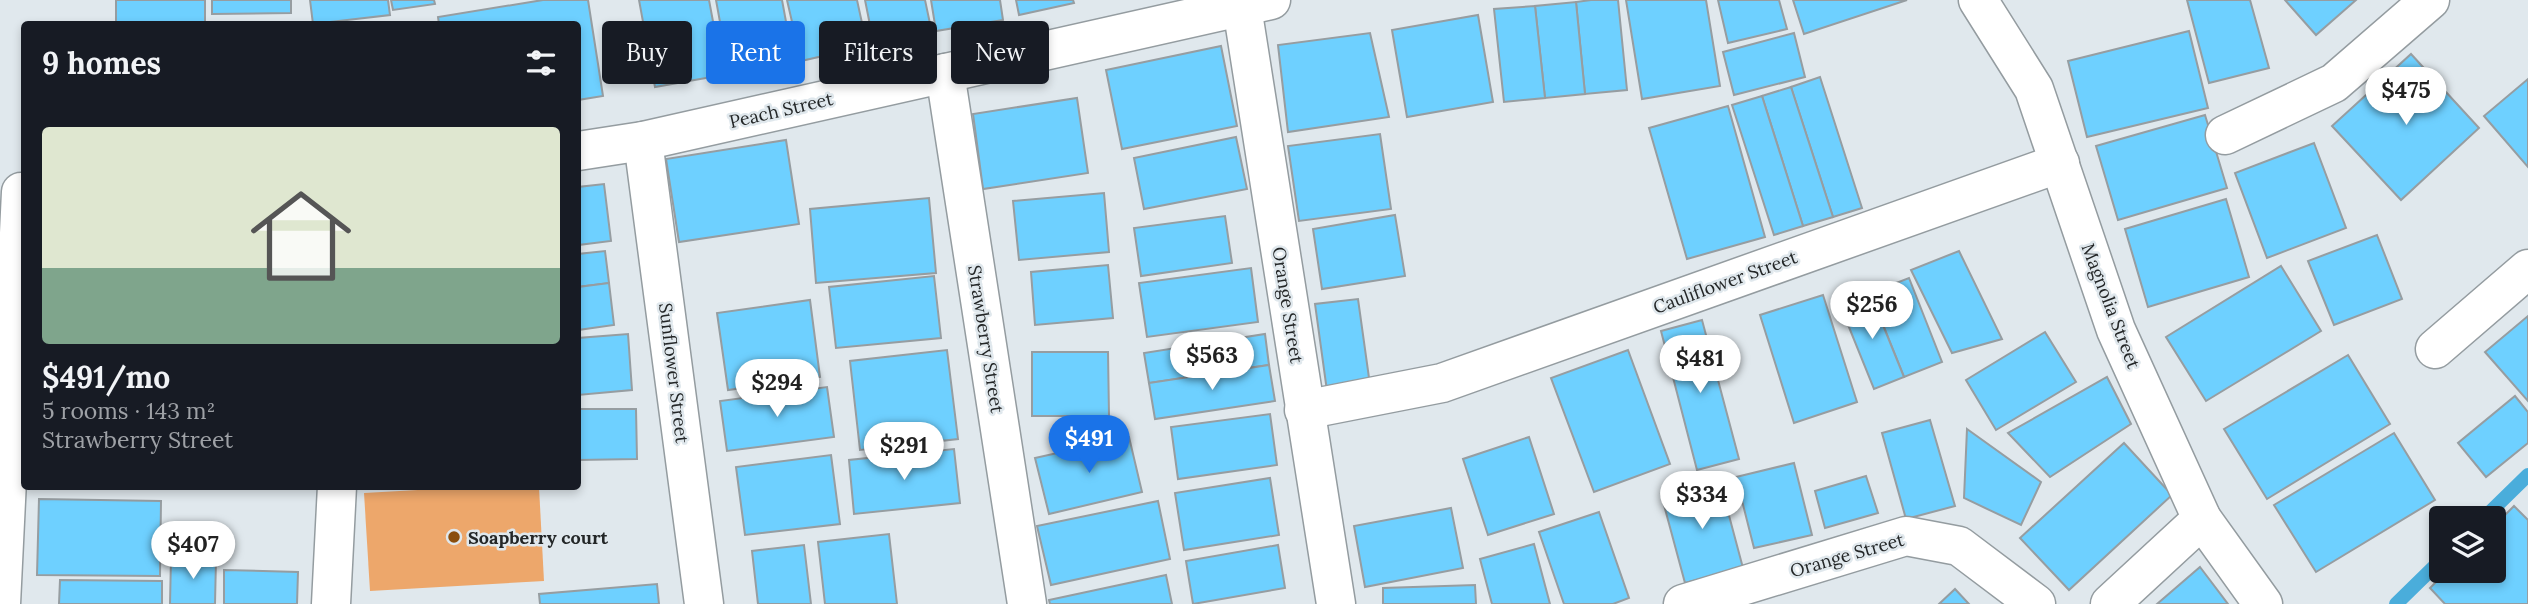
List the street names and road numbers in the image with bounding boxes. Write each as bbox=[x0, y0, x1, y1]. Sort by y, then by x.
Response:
street label: Peach Street bbox=[727, 87, 835, 133]
street label: Magnolia Street bbox=[2077, 240, 2145, 372]
street label: Orange Street bbox=[1267, 245, 1309, 365]
street label: Cauliflower Street bbox=[1650, 245, 1800, 319]
street label: Strawberry Street bbox=[963, 263, 1009, 415]
street label: Sunflower Street bbox=[654, 302, 694, 444]
street label: Orange Street bbox=[1787, 528, 1907, 582]

